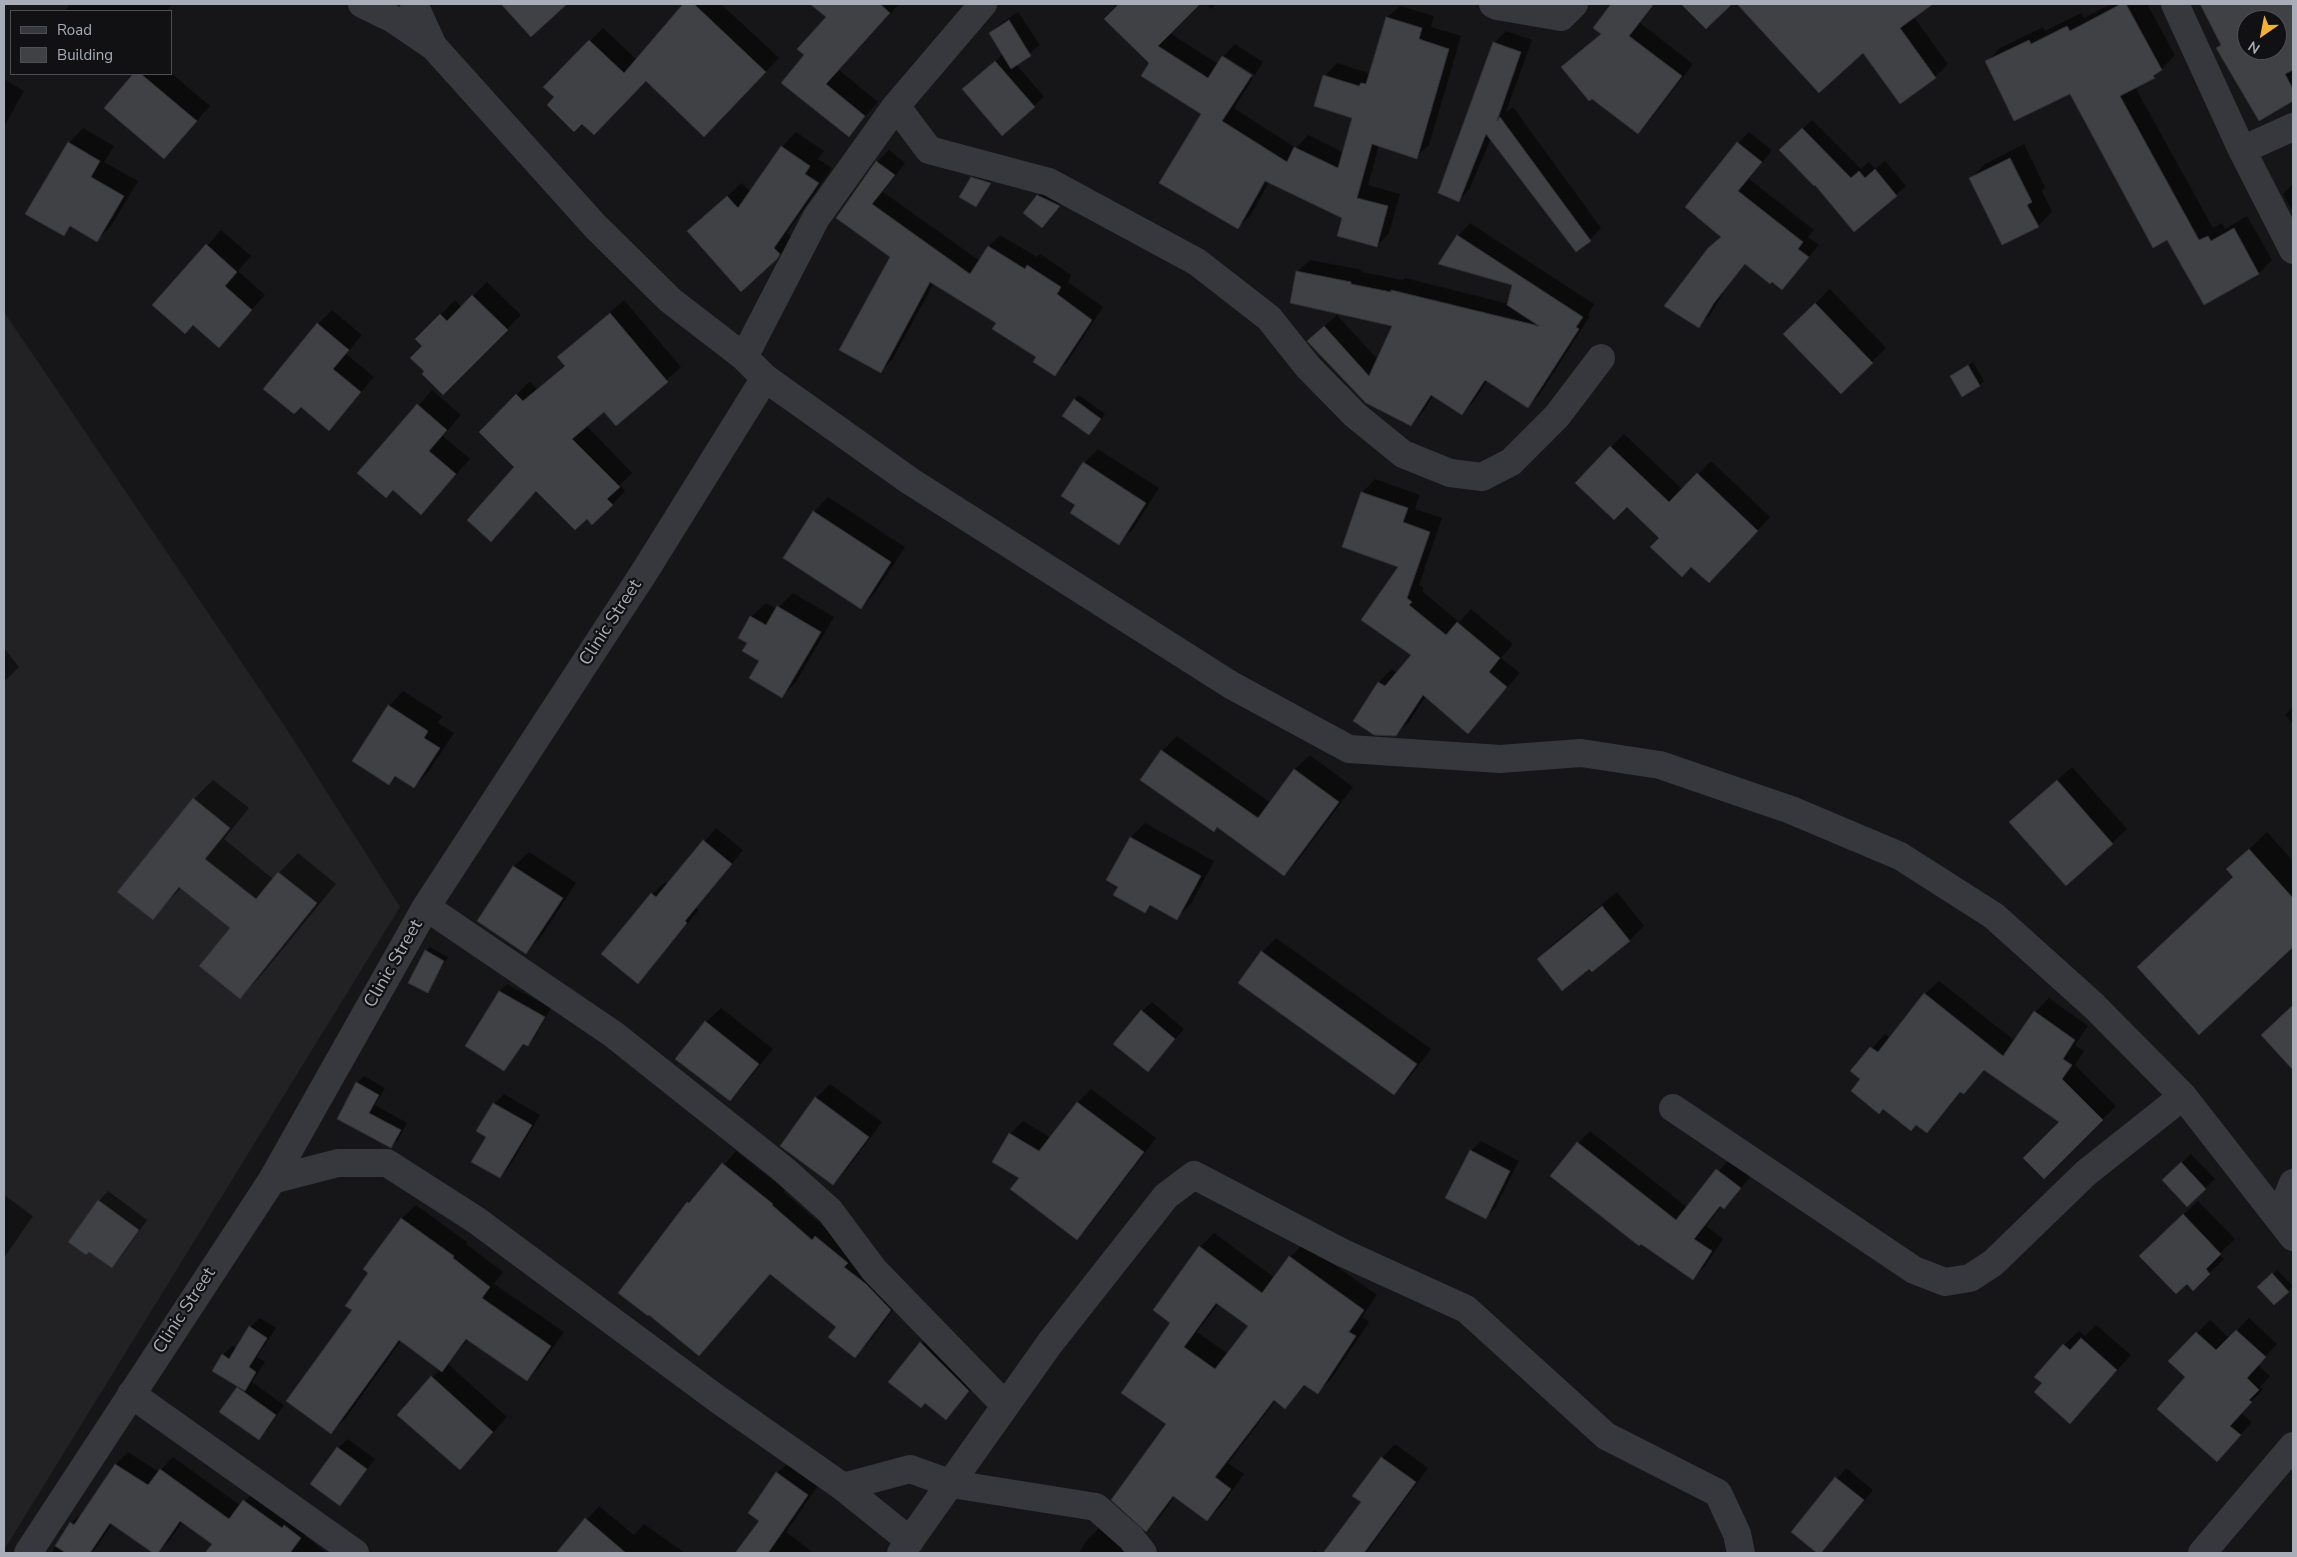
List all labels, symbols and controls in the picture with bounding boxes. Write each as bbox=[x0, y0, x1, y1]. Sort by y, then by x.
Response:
legend bbox=[10, 10, 172, 75]
north arrow bbox=[2237, 10, 2287, 60]
text: Road bbox=[57, 20, 92, 40]
text: N bbox=[2245, 36, 2264, 58]
text: Building bbox=[57, 45, 113, 65]
street label: Clinic Street bbox=[575, 576, 647, 670]
street label: Clinic Street bbox=[360, 916, 428, 1012]
street label: Clinic Street bbox=[149, 1264, 221, 1358]

